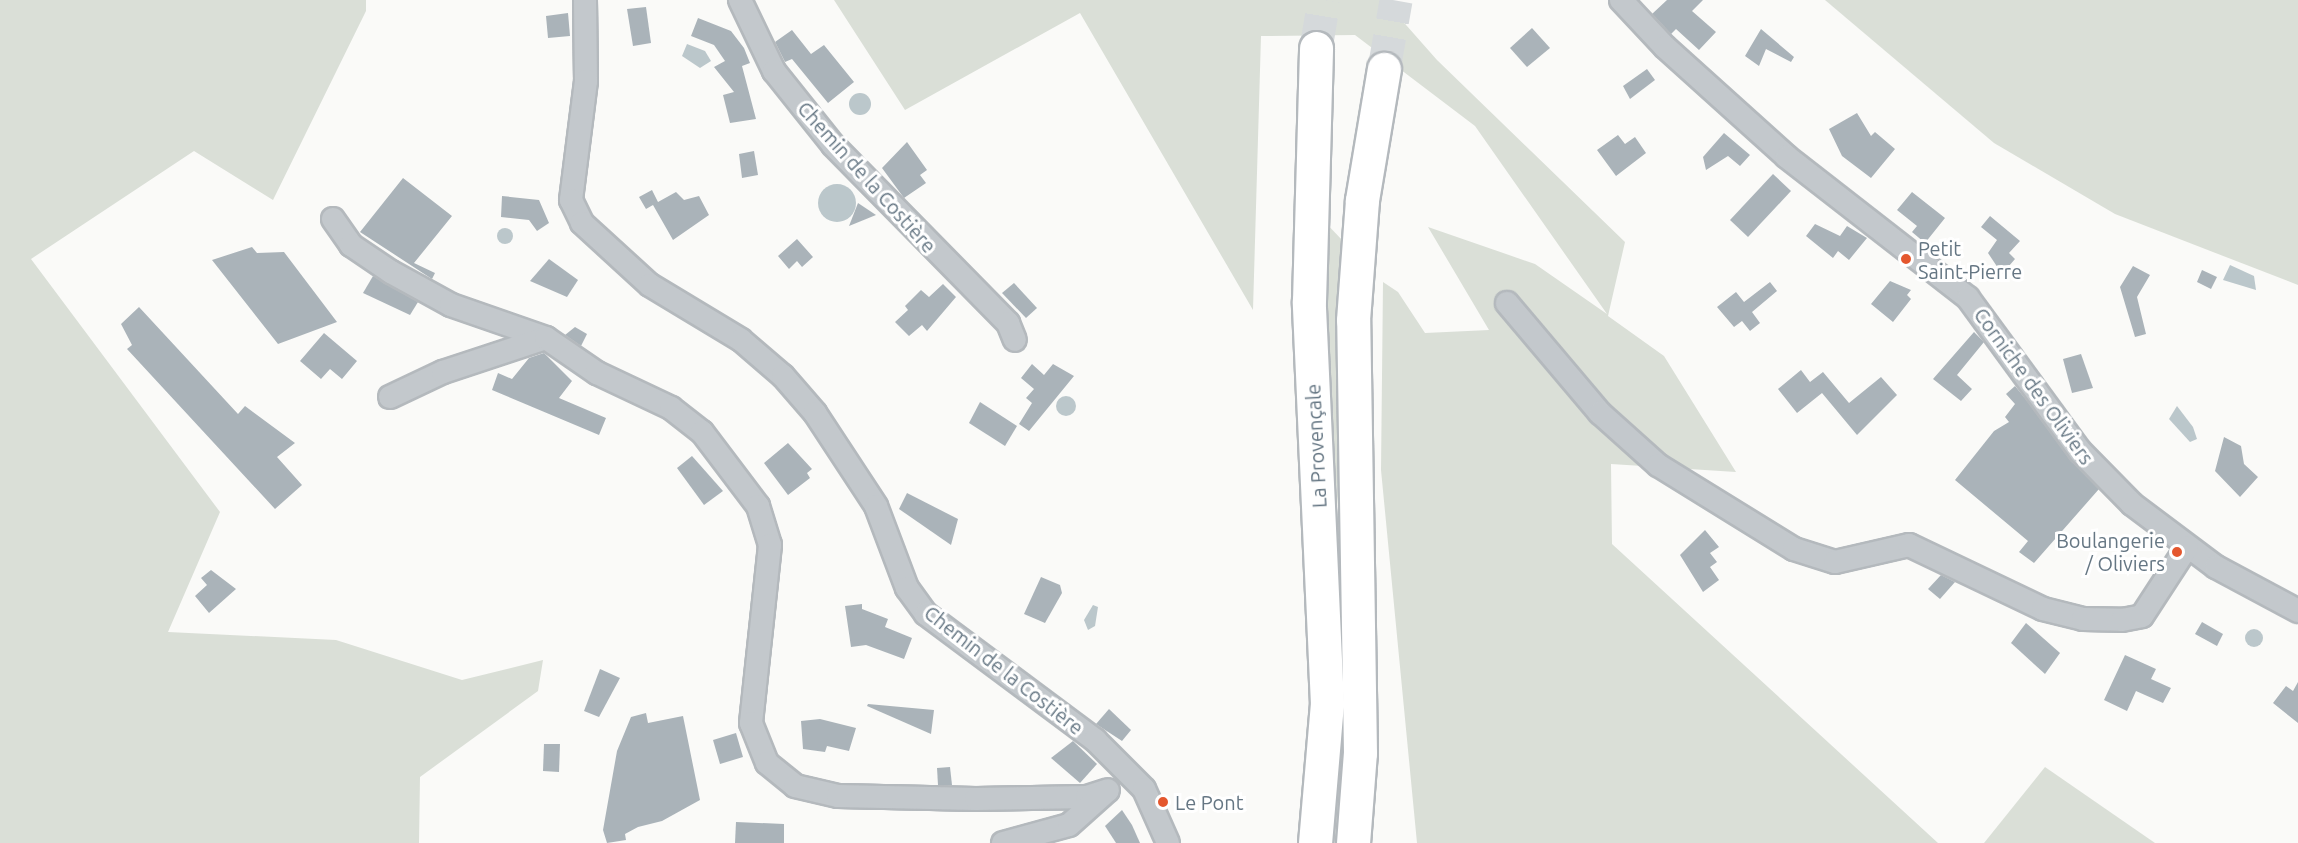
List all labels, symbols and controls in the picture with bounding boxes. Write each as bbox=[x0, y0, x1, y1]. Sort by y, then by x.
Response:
street label: Chemin de la Costière bbox=[793, 96, 941, 258]
place label: Petit Saint-Pierre bbox=[1918, 236, 2022, 283]
marker: Petit Saint-Pierre bbox=[1899, 252, 1913, 266]
street label: Corniche des Oliviers bbox=[1969, 303, 2099, 469]
street label: La Provençale bbox=[1301, 383, 1331, 509]
place label: Boulangerie / Oliviers bbox=[2056, 528, 2165, 575]
marker: Boulangerie / Oliviers bbox=[2170, 545, 2184, 559]
street label: Chemin de la Costière bbox=[920, 600, 1088, 740]
place label: Le Pont bbox=[1175, 790, 1244, 814]
marker: Le Pont bbox=[1156, 795, 1170, 809]

